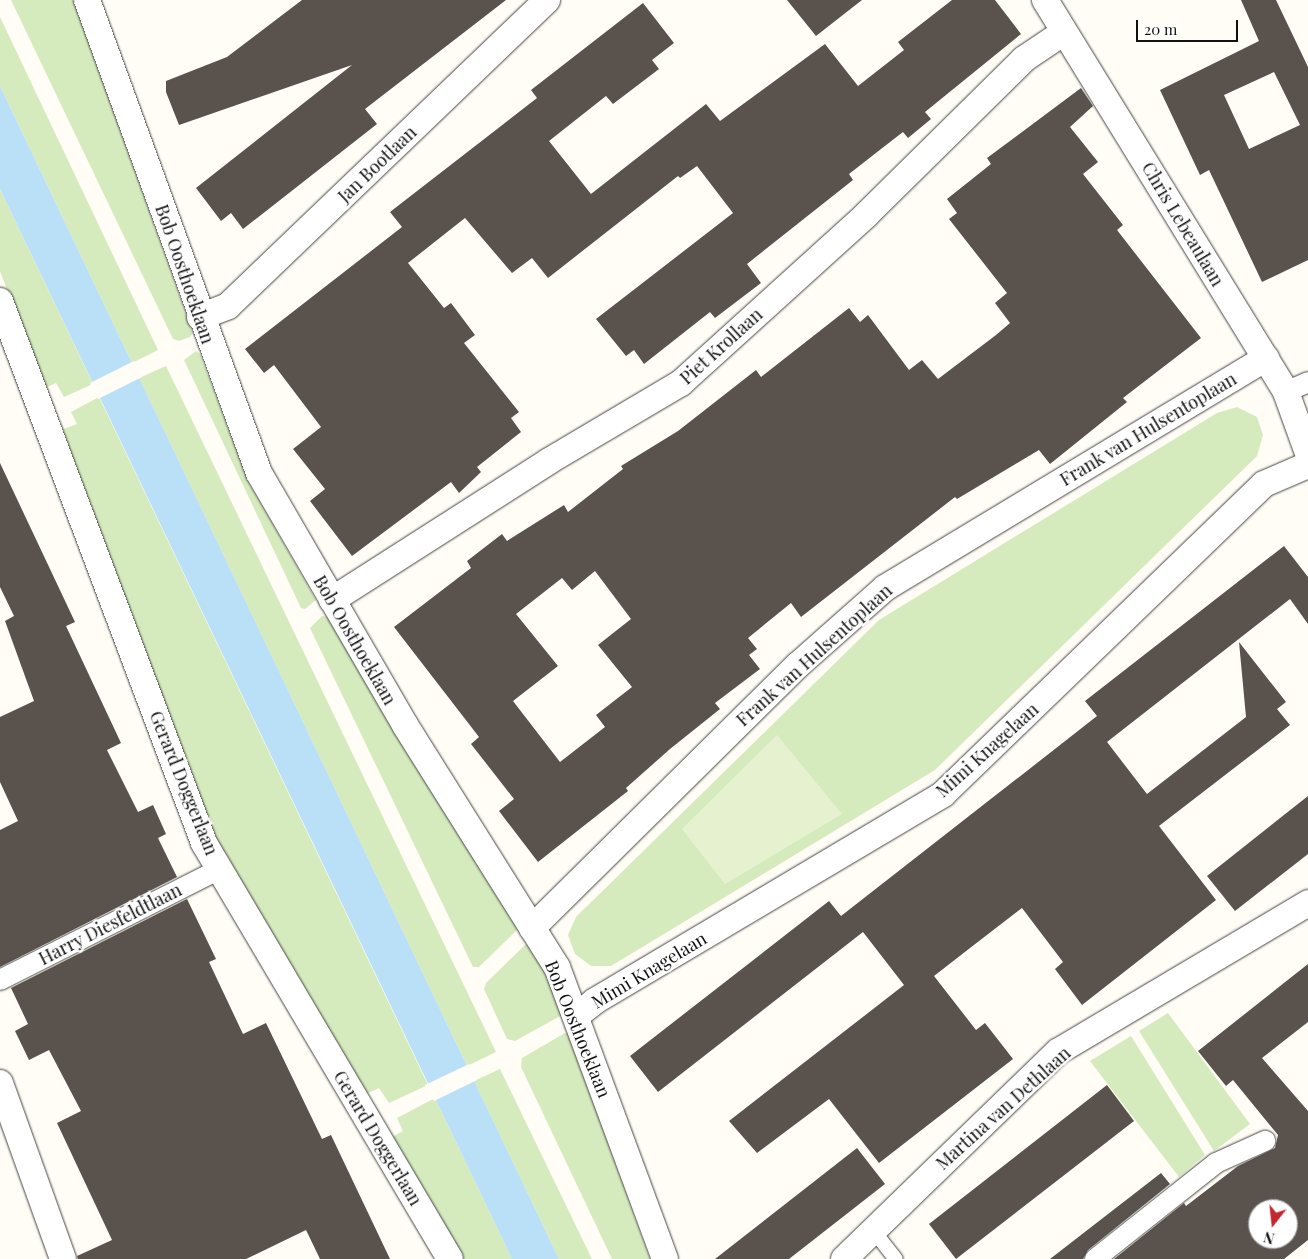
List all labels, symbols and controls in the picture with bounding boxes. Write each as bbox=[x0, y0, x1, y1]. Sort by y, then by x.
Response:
scale bar bbox=[1138, 10, 1240, 42]
text: 20 m bbox=[1144, 19, 1177, 39]
street label: Jan Bootlaan bbox=[333, 121, 421, 207]
street label: Chris Lebeaulaan bbox=[1137, 158, 1229, 290]
street label: Bob Oosthoeklaan bbox=[151, 201, 219, 347]
street label: Piet Krollaan bbox=[675, 303, 767, 389]
street label: Frank van Hulsentoplaan bbox=[1056, 368, 1240, 490]
street label: Bob Oosthoeklaan bbox=[309, 571, 401, 709]
street label: Frank van Hulsentoplaan bbox=[731, 579, 897, 731]
street label: Mimi Knagelaan bbox=[931, 698, 1043, 802]
street label: Gerard Doggerlaan bbox=[145, 708, 223, 858]
street label: Harry Diesfeldtlaan bbox=[35, 879, 185, 969]
street label: Mimi Knagelaan bbox=[588, 927, 710, 1013]
street label: Bob Oosthoeklaan bbox=[541, 957, 615, 1101]
street label: Martina van Dethlaan bbox=[931, 1042, 1075, 1174]
street label: Gerard Doggerlaan bbox=[329, 1067, 427, 1209]
north arrow bbox=[1248, 1199, 1298, 1249]
text: N bbox=[1262, 1227, 1276, 1248]

